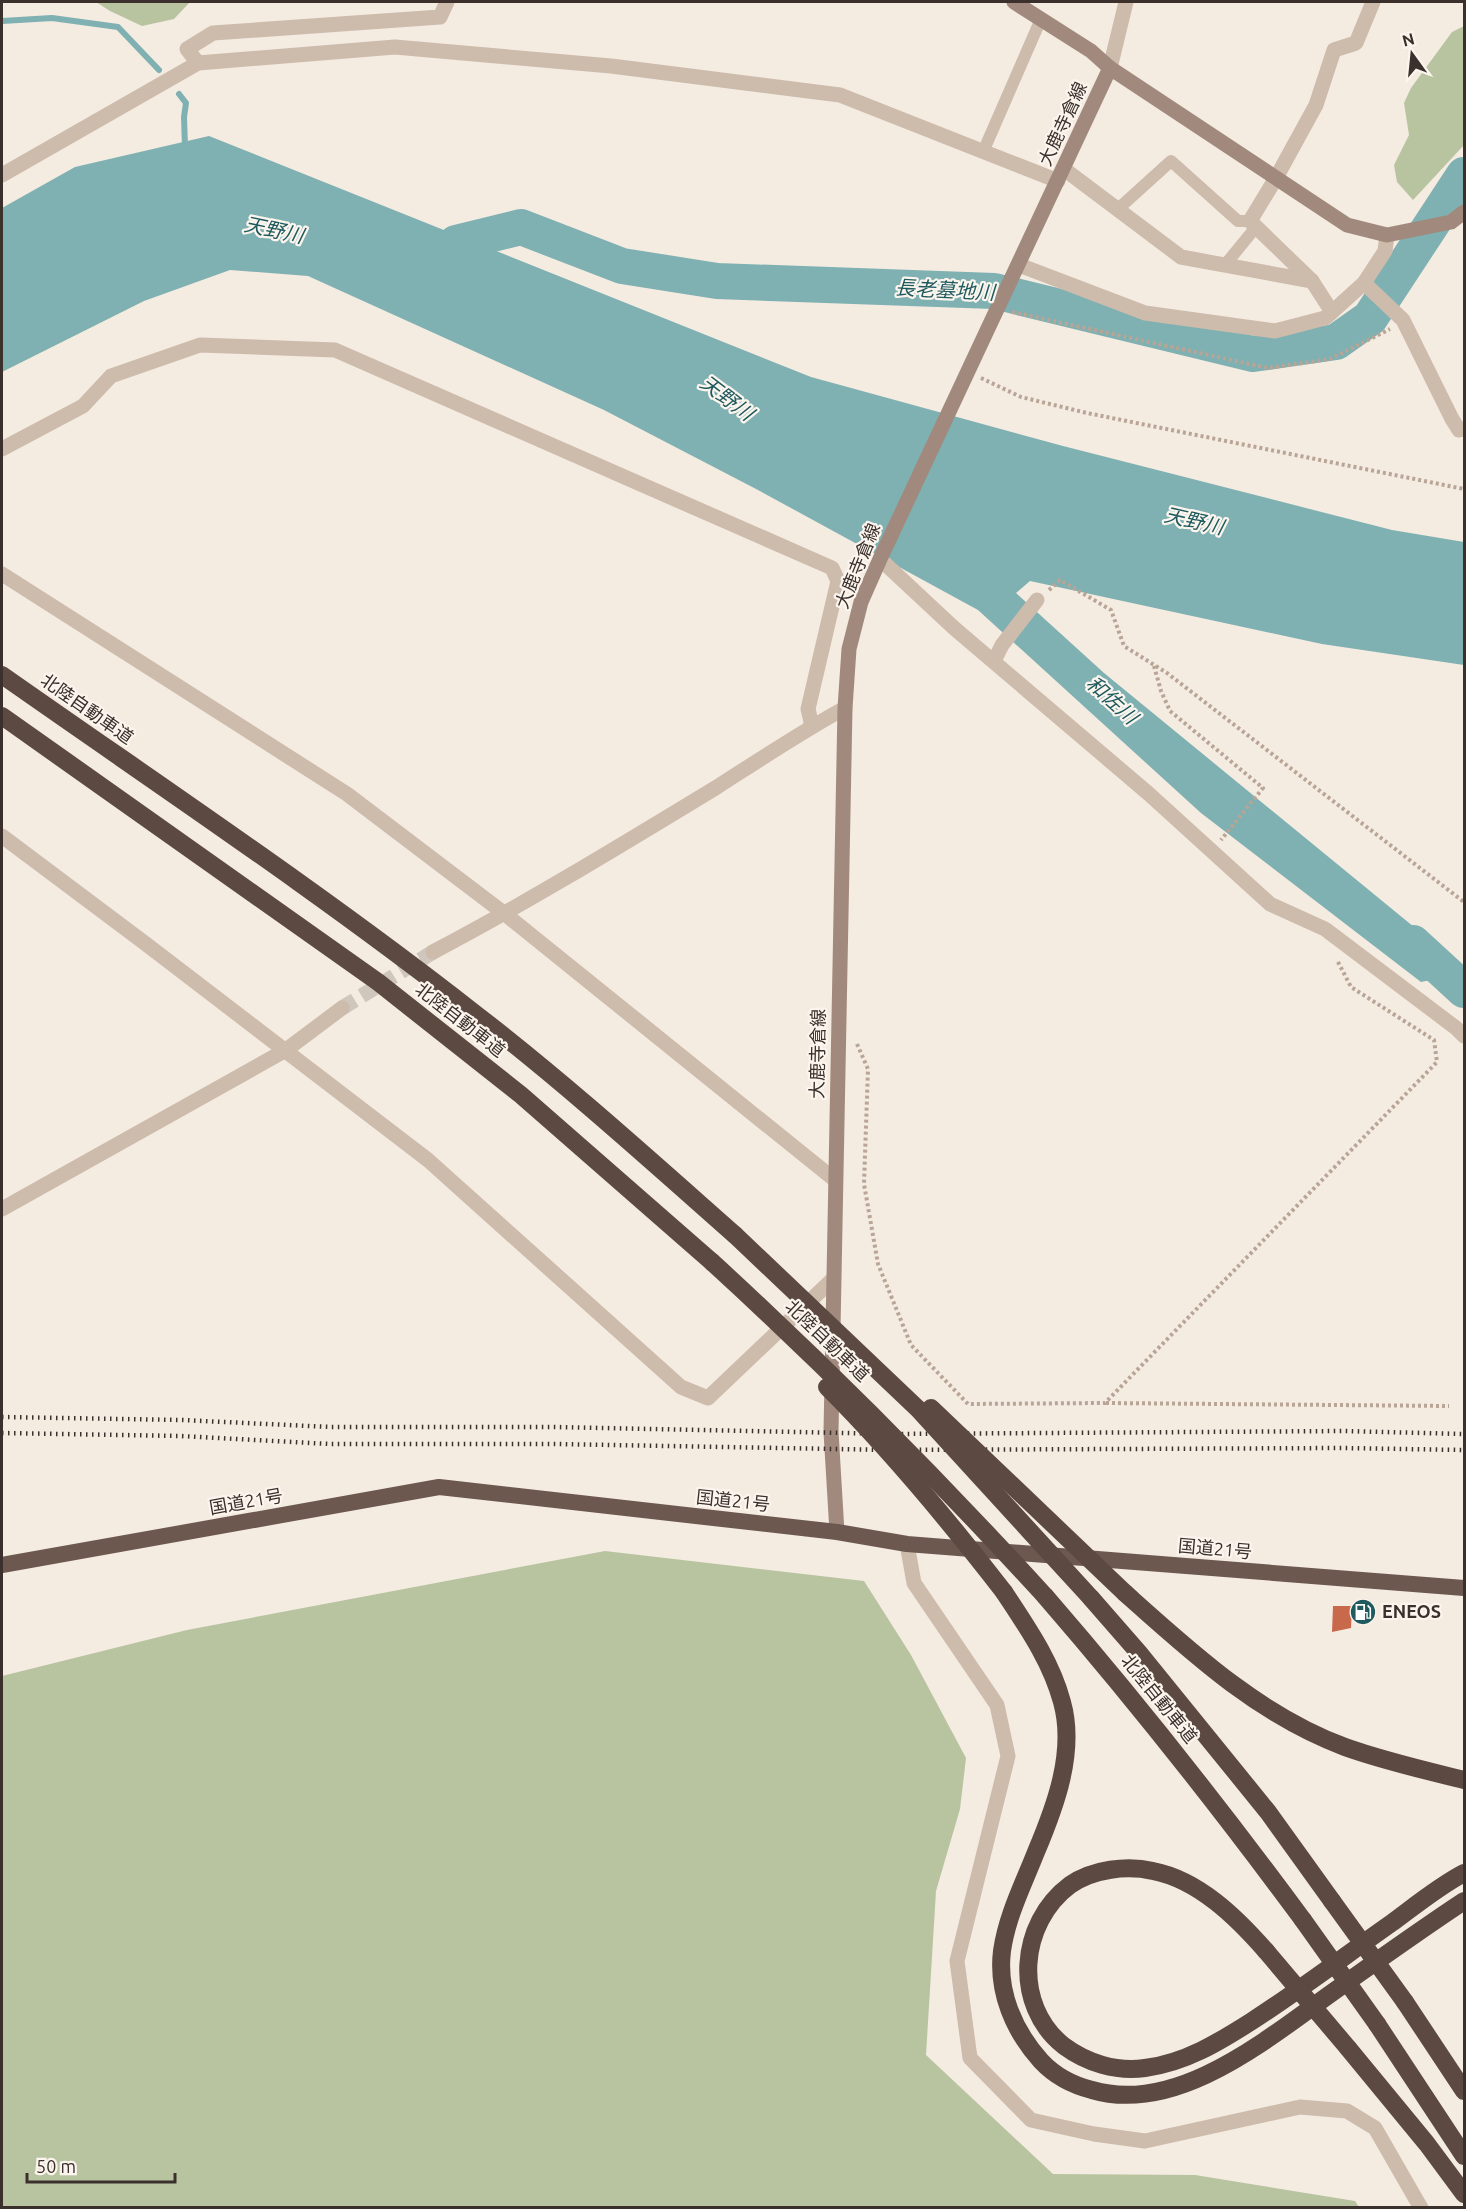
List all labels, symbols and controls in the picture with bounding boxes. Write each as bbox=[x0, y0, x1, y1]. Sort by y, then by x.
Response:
north arrow bbox=[1382, 24, 1442, 84]
text: N bbox=[1400, 29, 1416, 50]
street label: 大鹿寺倉線 bbox=[1034, 79, 1090, 169]
water label: 天野川 bbox=[242, 212, 308, 247]
water label: 長老墓地川 bbox=[894, 275, 998, 304]
water label: 天野川 bbox=[696, 370, 760, 426]
water label: 天野川 bbox=[1162, 503, 1228, 539]
street label: 大鹿寺倉線 bbox=[831, 520, 883, 611]
street label: 北陸自動車道 bbox=[38, 669, 138, 747]
water label: 和佐川 bbox=[1082, 671, 1144, 730]
street label: 北陸自動車道 bbox=[412, 978, 509, 1060]
street label: 大鹿寺倉線 bbox=[806, 1009, 828, 1099]
street label: 北陸自動車道 bbox=[782, 1296, 873, 1385]
street label: 国道21号 bbox=[207, 1485, 284, 1517]
street label: 国道21号 bbox=[695, 1486, 771, 1514]
street label: 国道21号 bbox=[1177, 1535, 1253, 1561]
fuel station icon: ENEOS bbox=[1348, 1597, 1378, 1627]
place label: ENEOS bbox=[1382, 1601, 1441, 1621]
street label: 北陸自動車道 bbox=[1118, 1650, 1202, 1747]
scale bar bbox=[27, 2146, 176, 2184]
text: 50 m bbox=[36, 2156, 76, 2176]

